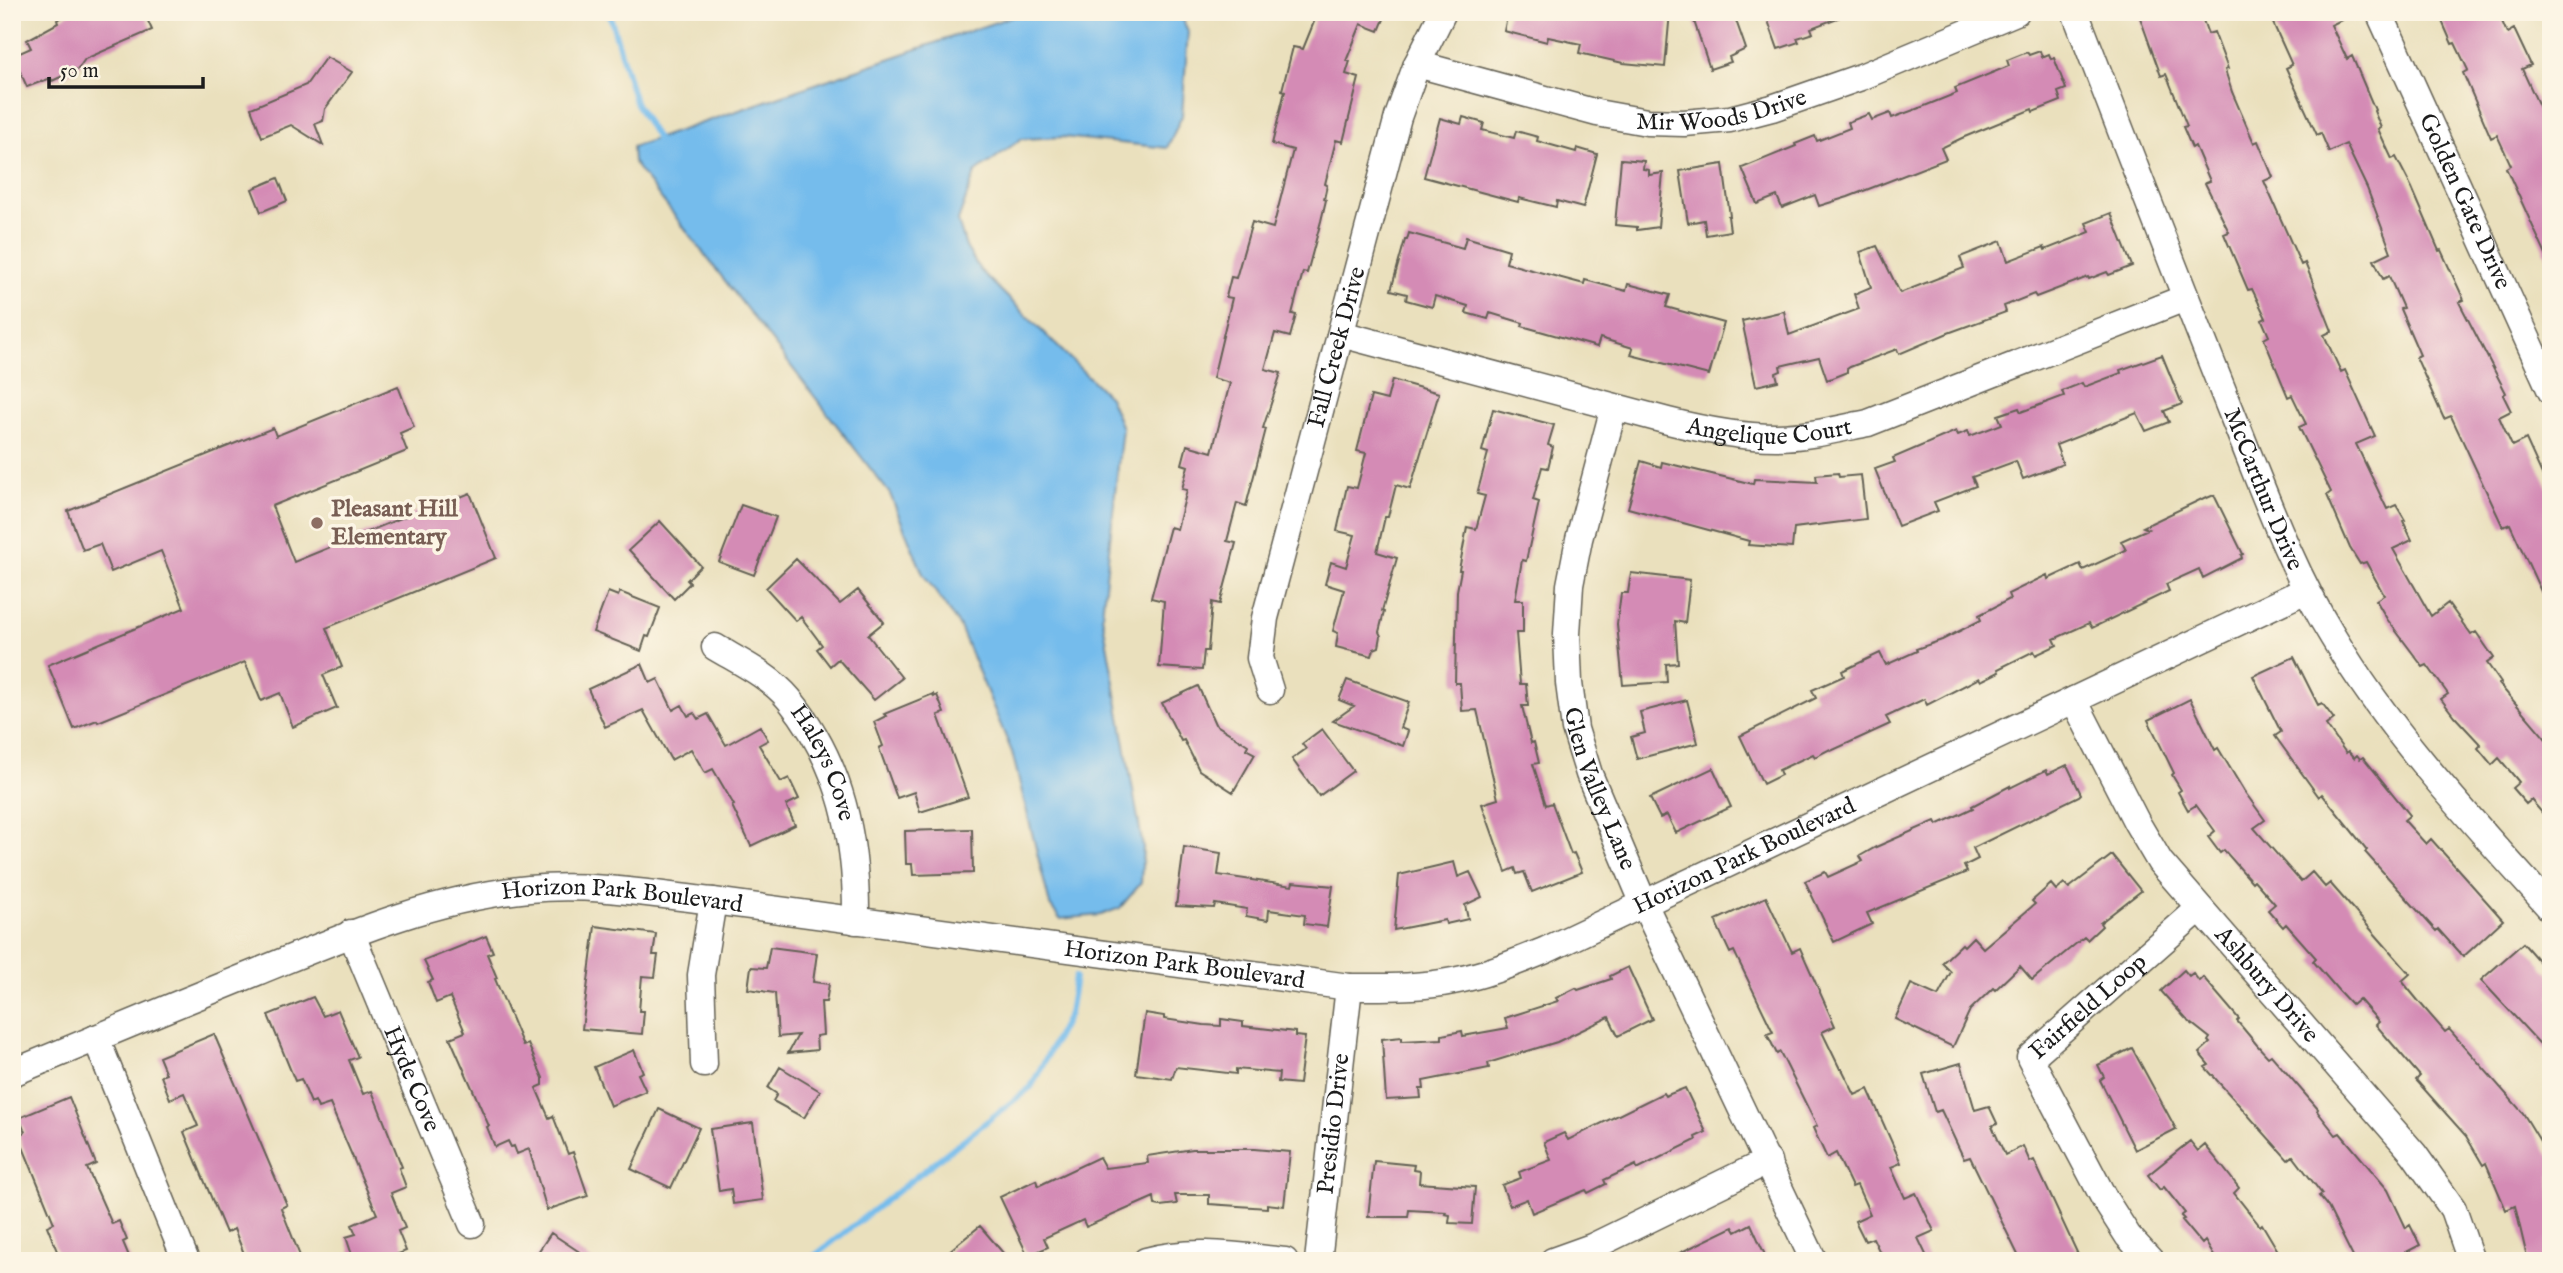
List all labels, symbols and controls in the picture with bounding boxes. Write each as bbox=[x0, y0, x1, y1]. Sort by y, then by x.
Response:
scale bar bbox=[49, 46, 203, 90]
text: 50 m bbox=[60, 58, 99, 85]
street label: Mir Woods Drive bbox=[1636, 82, 1811, 139]
street label: Golden Gate Drive bbox=[2412, 108, 2518, 294]
street label: Fall Creek Drive bbox=[1301, 263, 1373, 431]
street label: McCarthur Drive bbox=[2216, 404, 2310, 575]
street label: Angelique Court bbox=[1683, 410, 1855, 453]
place label: Pleasant Hill Elementary bbox=[331, 494, 458, 553]
marker: Pleasant Hill Elementary bbox=[309, 515, 325, 531]
street label: Haleys Cove bbox=[783, 698, 862, 824]
street label: Glen Valley Lane bbox=[1557, 705, 1643, 875]
street label: Horizon Park Boulevard bbox=[1628, 790, 1861, 922]
street label: Horizon Park Boulevard bbox=[499, 872, 745, 920]
street label: Ashbury Drive bbox=[2207, 919, 2326, 1049]
street label: Horizon Park Boulevard bbox=[1062, 933, 1307, 996]
street label: Fairfield Loop bbox=[2023, 947, 2153, 1067]
street label: Hyde Cove bbox=[376, 1021, 447, 1137]
street label: Presidio Drive bbox=[1310, 1052, 1357, 1196]

